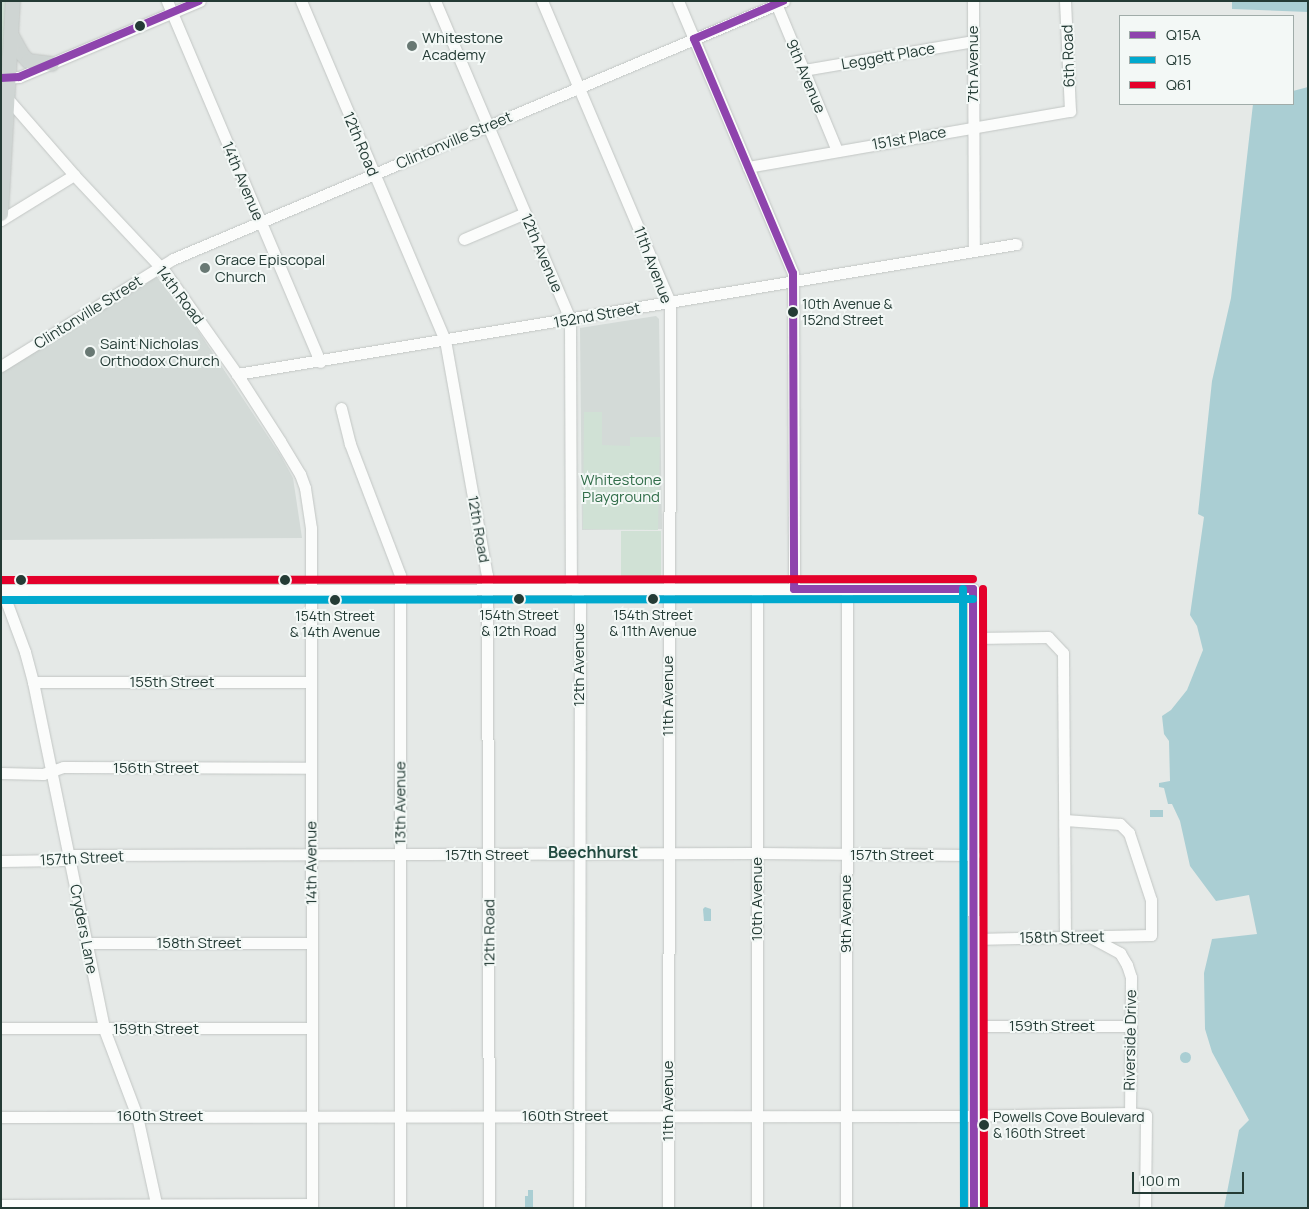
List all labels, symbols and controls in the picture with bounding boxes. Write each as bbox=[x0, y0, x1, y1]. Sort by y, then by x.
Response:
legend bbox=[1119, 15, 1294, 105]
unlabelled marker bbox=[135, 21, 145, 31]
street label: 6th Road bbox=[1058, 24, 1078, 88]
text: Q15A bbox=[1166, 24, 1201, 45]
street label: 7th Avenue bbox=[964, 26, 982, 102]
place label: Whitestone Academy bbox=[422, 28, 503, 63]
street label: 9th Avenue bbox=[782, 36, 830, 116]
street label: Leggett Place bbox=[840, 39, 936, 73]
marker: Whitestone Academy bbox=[406, 40, 418, 52]
text: Q15 bbox=[1166, 49, 1191, 70]
text: Q61 bbox=[1166, 74, 1192, 95]
street label: Clintonville Street bbox=[393, 107, 515, 173]
street label: 12th Road bbox=[339, 109, 383, 179]
street label: 151st Place bbox=[871, 123, 947, 153]
street label: 14th Avenue bbox=[218, 139, 268, 223]
street label: 12th Avenue bbox=[517, 211, 567, 295]
street label: 11th Avenue bbox=[630, 224, 676, 306]
place label: Grace Episcopal Church bbox=[215, 250, 325, 285]
street label: 14th Road bbox=[152, 262, 208, 328]
marker: Grace Episcopal Church bbox=[199, 262, 211, 274]
street label: Clintonville Street bbox=[31, 271, 145, 353]
place label: 10th Avenue & 152nd Street bbox=[802, 296, 893, 328]
street label: 152nd Street bbox=[552, 299, 642, 331]
marker: 10th Avenue & 152nd Street bbox=[788, 307, 798, 317]
place label: Saint Nicholas Orthodox Church bbox=[100, 334, 220, 369]
marker: Saint Nicholas Orthodox Church bbox=[84, 346, 96, 358]
park label: Whitestone Playground bbox=[580, 470, 662, 505]
street label: 12th Road bbox=[464, 494, 494, 564]
unlabelled marker bbox=[16, 575, 26, 585]
unlabelled marker bbox=[280, 575, 290, 585]
marker: 154th Street & 12th Road bbox=[514, 594, 524, 604]
marker: 154th Street & 11th Avenue bbox=[648, 594, 658, 604]
marker: 154th Street & 14th Avenue bbox=[330, 595, 340, 605]
place label: 154th Street & 12th Road bbox=[479, 607, 559, 640]
place label: 154th Street & 11th Avenue bbox=[609, 607, 697, 640]
place label: 154th Street & 14th Avenue bbox=[290, 608, 380, 640]
street label: 12th Avenue bbox=[570, 623, 588, 707]
street label: 11th Avenue bbox=[659, 656, 677, 736]
street label: 155th Street bbox=[129, 673, 215, 691]
street label: 156th Street bbox=[113, 759, 199, 777]
street label: 13th Avenue bbox=[391, 761, 409, 845]
street label: 14th Avenue bbox=[302, 821, 320, 905]
district label: Beechhurst bbox=[548, 842, 638, 862]
street label: 157th Street bbox=[445, 846, 529, 864]
street label: 157th Street bbox=[850, 846, 934, 864]
street label: 157th Street bbox=[40, 847, 124, 869]
street label: 10th Avenue bbox=[748, 857, 766, 941]
street label: 9th Avenue bbox=[837, 875, 855, 953]
street label: Cryders Lane bbox=[66, 883, 102, 975]
street label: 12th Road bbox=[480, 899, 498, 967]
street label: 158th Street bbox=[1019, 927, 1105, 947]
street label: 158th Street bbox=[156, 934, 242, 952]
street label: Riverside Drive bbox=[1120, 989, 1140, 1091]
street label: 159th Street bbox=[1009, 1017, 1095, 1035]
street label: 159th Street bbox=[113, 1020, 199, 1038]
street label: 11th Avenue bbox=[659, 1061, 677, 1141]
street label: 160th Street bbox=[117, 1107, 203, 1125]
street label: 160th Street bbox=[522, 1107, 608, 1125]
place label: Powells Cove Boulevard & 160th Street bbox=[993, 1109, 1145, 1142]
marker: Powells Cove Boulevard & 160th Street bbox=[979, 1120, 989, 1130]
scale bar bbox=[1134, 1162, 1246, 1194]
text: 100 m bbox=[1140, 1170, 1180, 1191]

